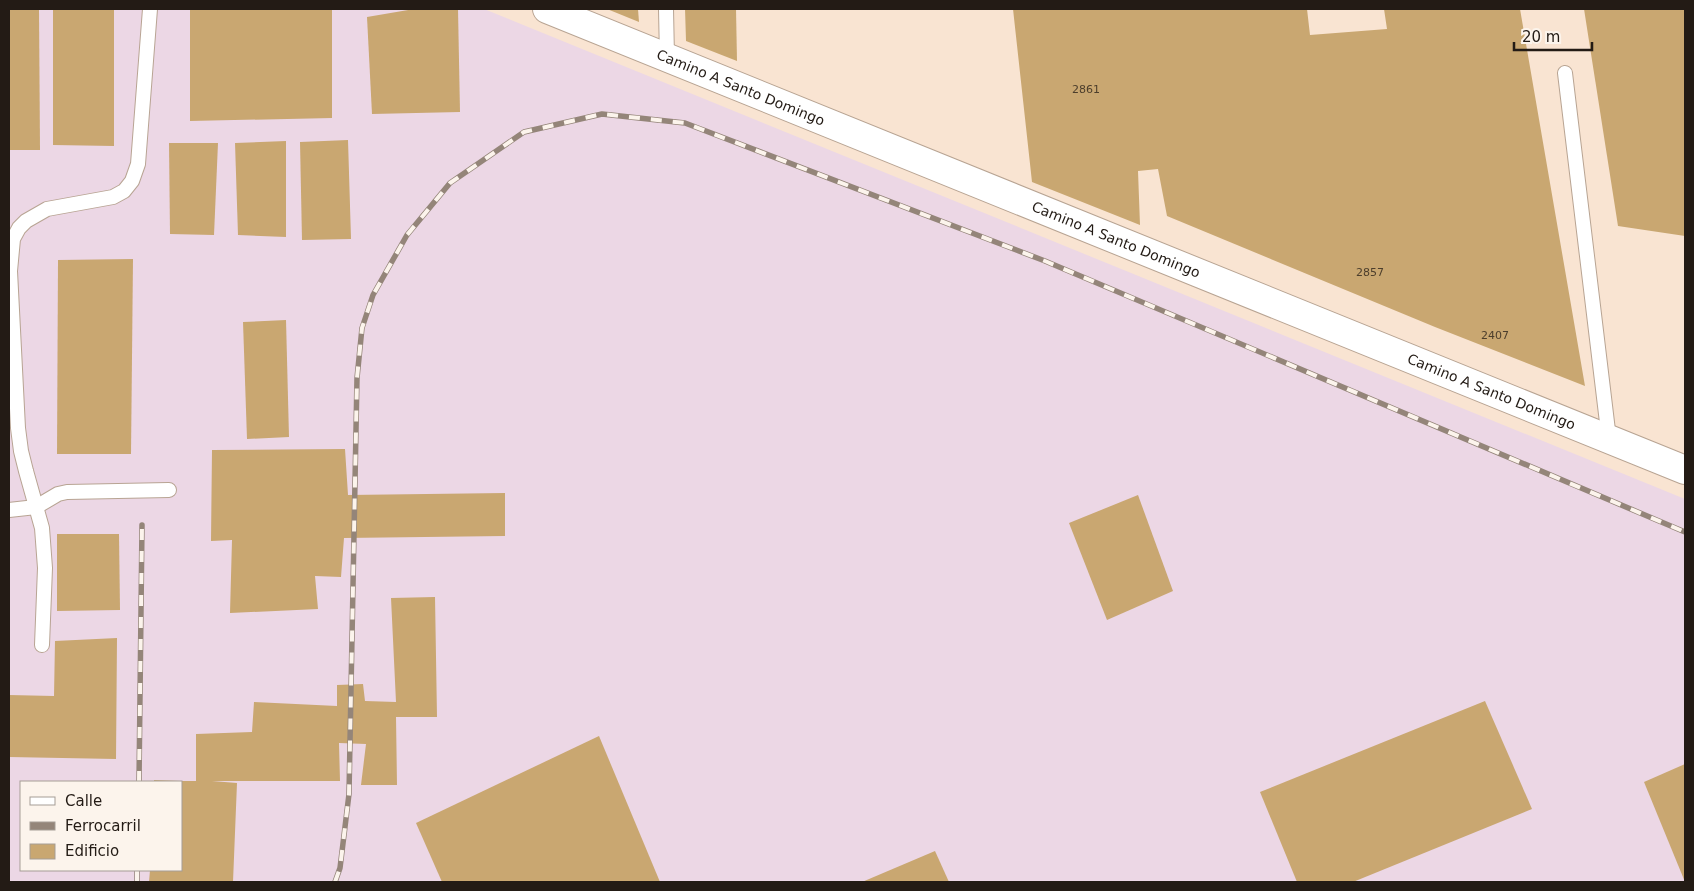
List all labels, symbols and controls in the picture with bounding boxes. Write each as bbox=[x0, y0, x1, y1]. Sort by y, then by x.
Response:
scale bar bbox=[1514, 20, 1592, 52]
text: 20 m bbox=[1522, 28, 1560, 46]
street label: Camino A Santo Domingo bbox=[654, 46, 827, 129]
house number: 2861 bbox=[1072, 83, 1100, 96]
street label: Camino A Santo Domingo bbox=[1030, 198, 1202, 281]
house number: 2857 bbox=[1356, 266, 1384, 279]
house number: 2407 bbox=[1481, 329, 1509, 342]
street label: Camino A Santo Domingo bbox=[1405, 350, 1578, 433]
legend bbox=[20, 781, 182, 871]
text: Calle bbox=[65, 792, 102, 810]
text: Ferrocarril bbox=[65, 817, 141, 835]
text: Edificio bbox=[65, 842, 119, 860]

